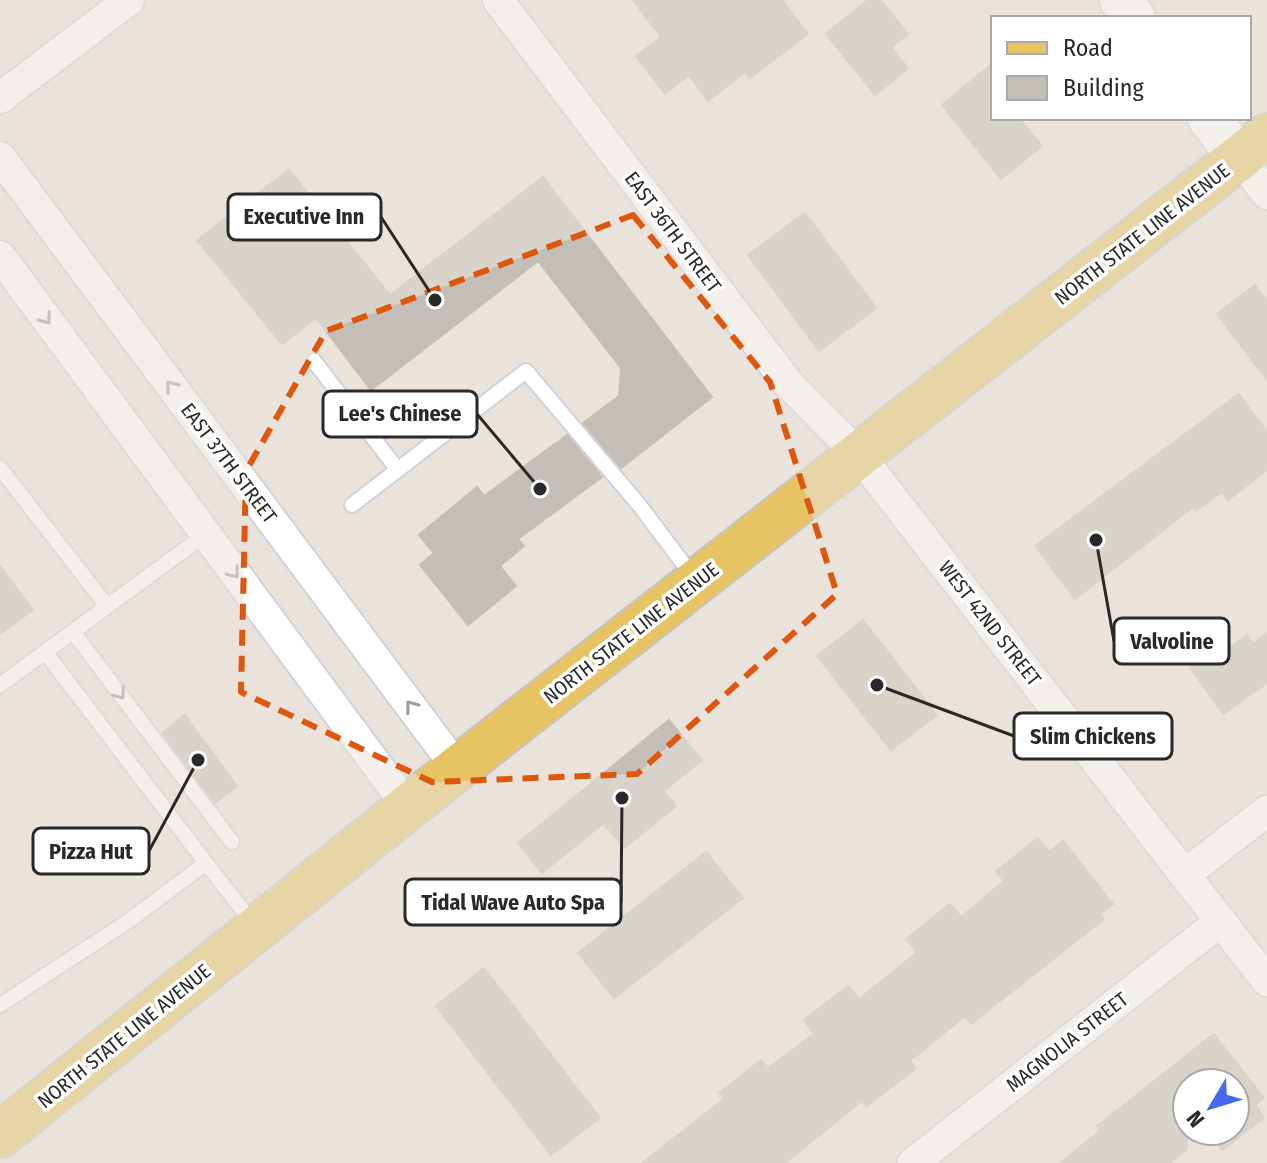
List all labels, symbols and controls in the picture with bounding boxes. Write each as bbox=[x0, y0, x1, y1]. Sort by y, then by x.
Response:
legend bbox=[991, 16, 1251, 120]
text: Road bbox=[1063, 34, 1113, 62]
text: Building bbox=[1063, 74, 1145, 102]
street label: NORTH STATE LINE AVENUE bbox=[1050, 158, 1234, 310]
street label: EAST 36TH STREET bbox=[620, 167, 727, 298]
callout: Executive Inn bbox=[228, 194, 381, 240]
text: Executive Inn bbox=[244, 203, 364, 230]
one-way arrow bbox=[37, 310, 51, 324]
one-way arrow bbox=[166, 380, 181, 394]
callout: Lee's Chinese bbox=[323, 391, 477, 437]
street label: EAST 37TH STREET bbox=[176, 398, 282, 528]
text: Lee's Chinese bbox=[339, 400, 461, 427]
street label: WEST 42ND STREET bbox=[934, 556, 1047, 691]
street label: NORTH STATE LINE AVENUE bbox=[539, 557, 723, 709]
one-way arrow bbox=[225, 564, 239, 578]
callout: Valvoline bbox=[1114, 618, 1229, 664]
text: Valvoline bbox=[1129, 628, 1214, 655]
one-way arrow bbox=[110, 685, 124, 700]
one-way arrow bbox=[406, 700, 420, 715]
callout: Slim Chickens bbox=[1014, 713, 1172, 759]
text: Slim Chickens bbox=[1030, 723, 1156, 750]
callout: Pizza Hut bbox=[33, 828, 149, 874]
text: Pizza Hut bbox=[49, 838, 133, 865]
callout: Tidal Wave Auto Spa bbox=[405, 879, 621, 925]
text: Tidal Wave Auto Spa bbox=[421, 889, 605, 916]
street label: NORTH STATE LINE AVENUE bbox=[33, 959, 215, 1113]
street label: MAGNOLIA STREET bbox=[1001, 987, 1133, 1097]
north arrow bbox=[1171, 1067, 1251, 1147]
text: N bbox=[1181, 1105, 1210, 1133]

